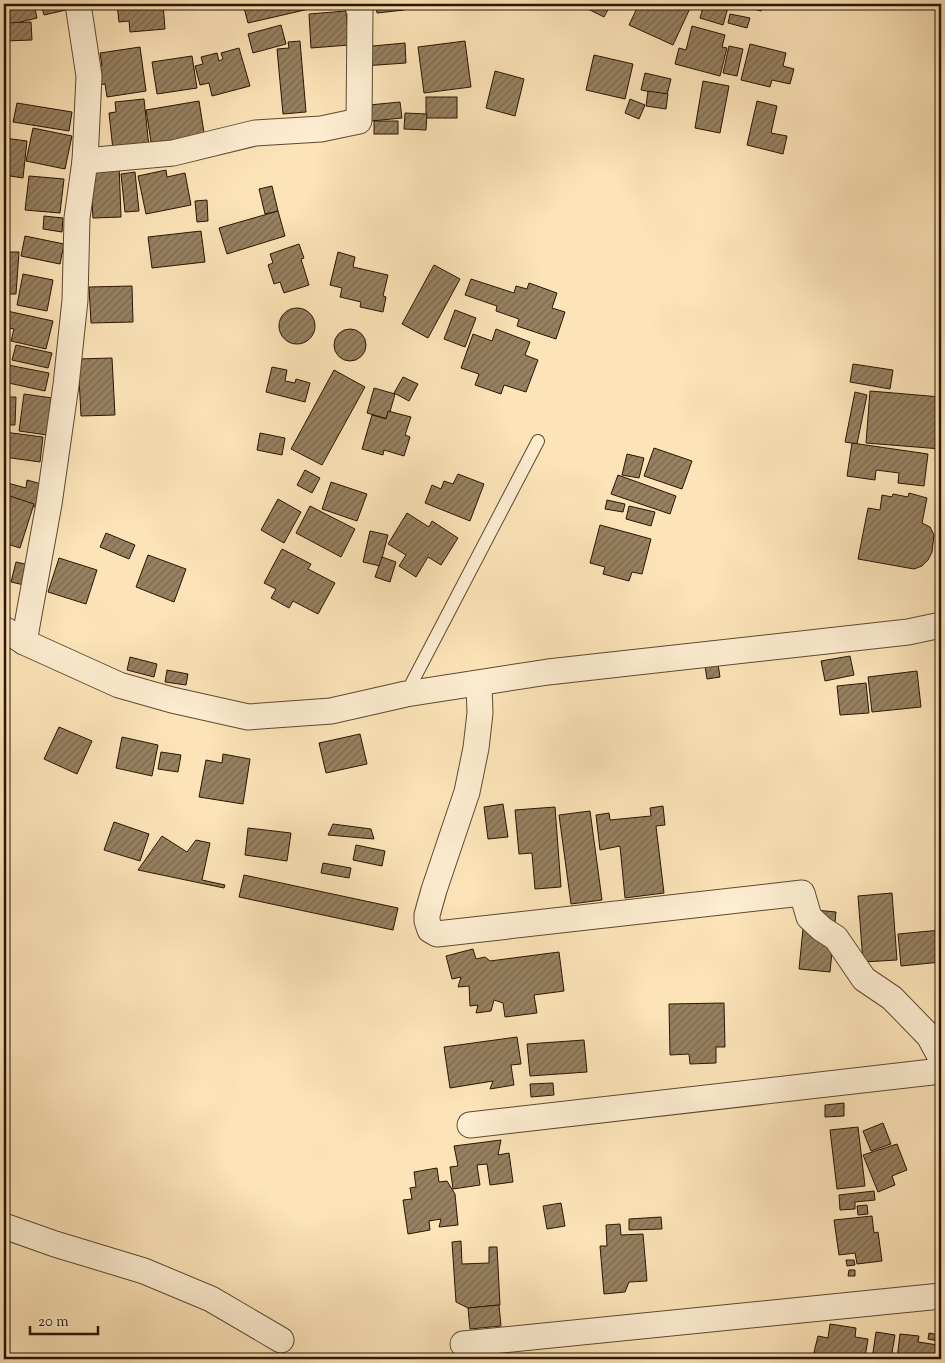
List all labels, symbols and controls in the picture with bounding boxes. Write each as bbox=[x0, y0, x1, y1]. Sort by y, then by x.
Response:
scale bar bbox=[30, 1303, 98, 1335]
text: 20 m bbox=[38, 1312, 69, 1333]

